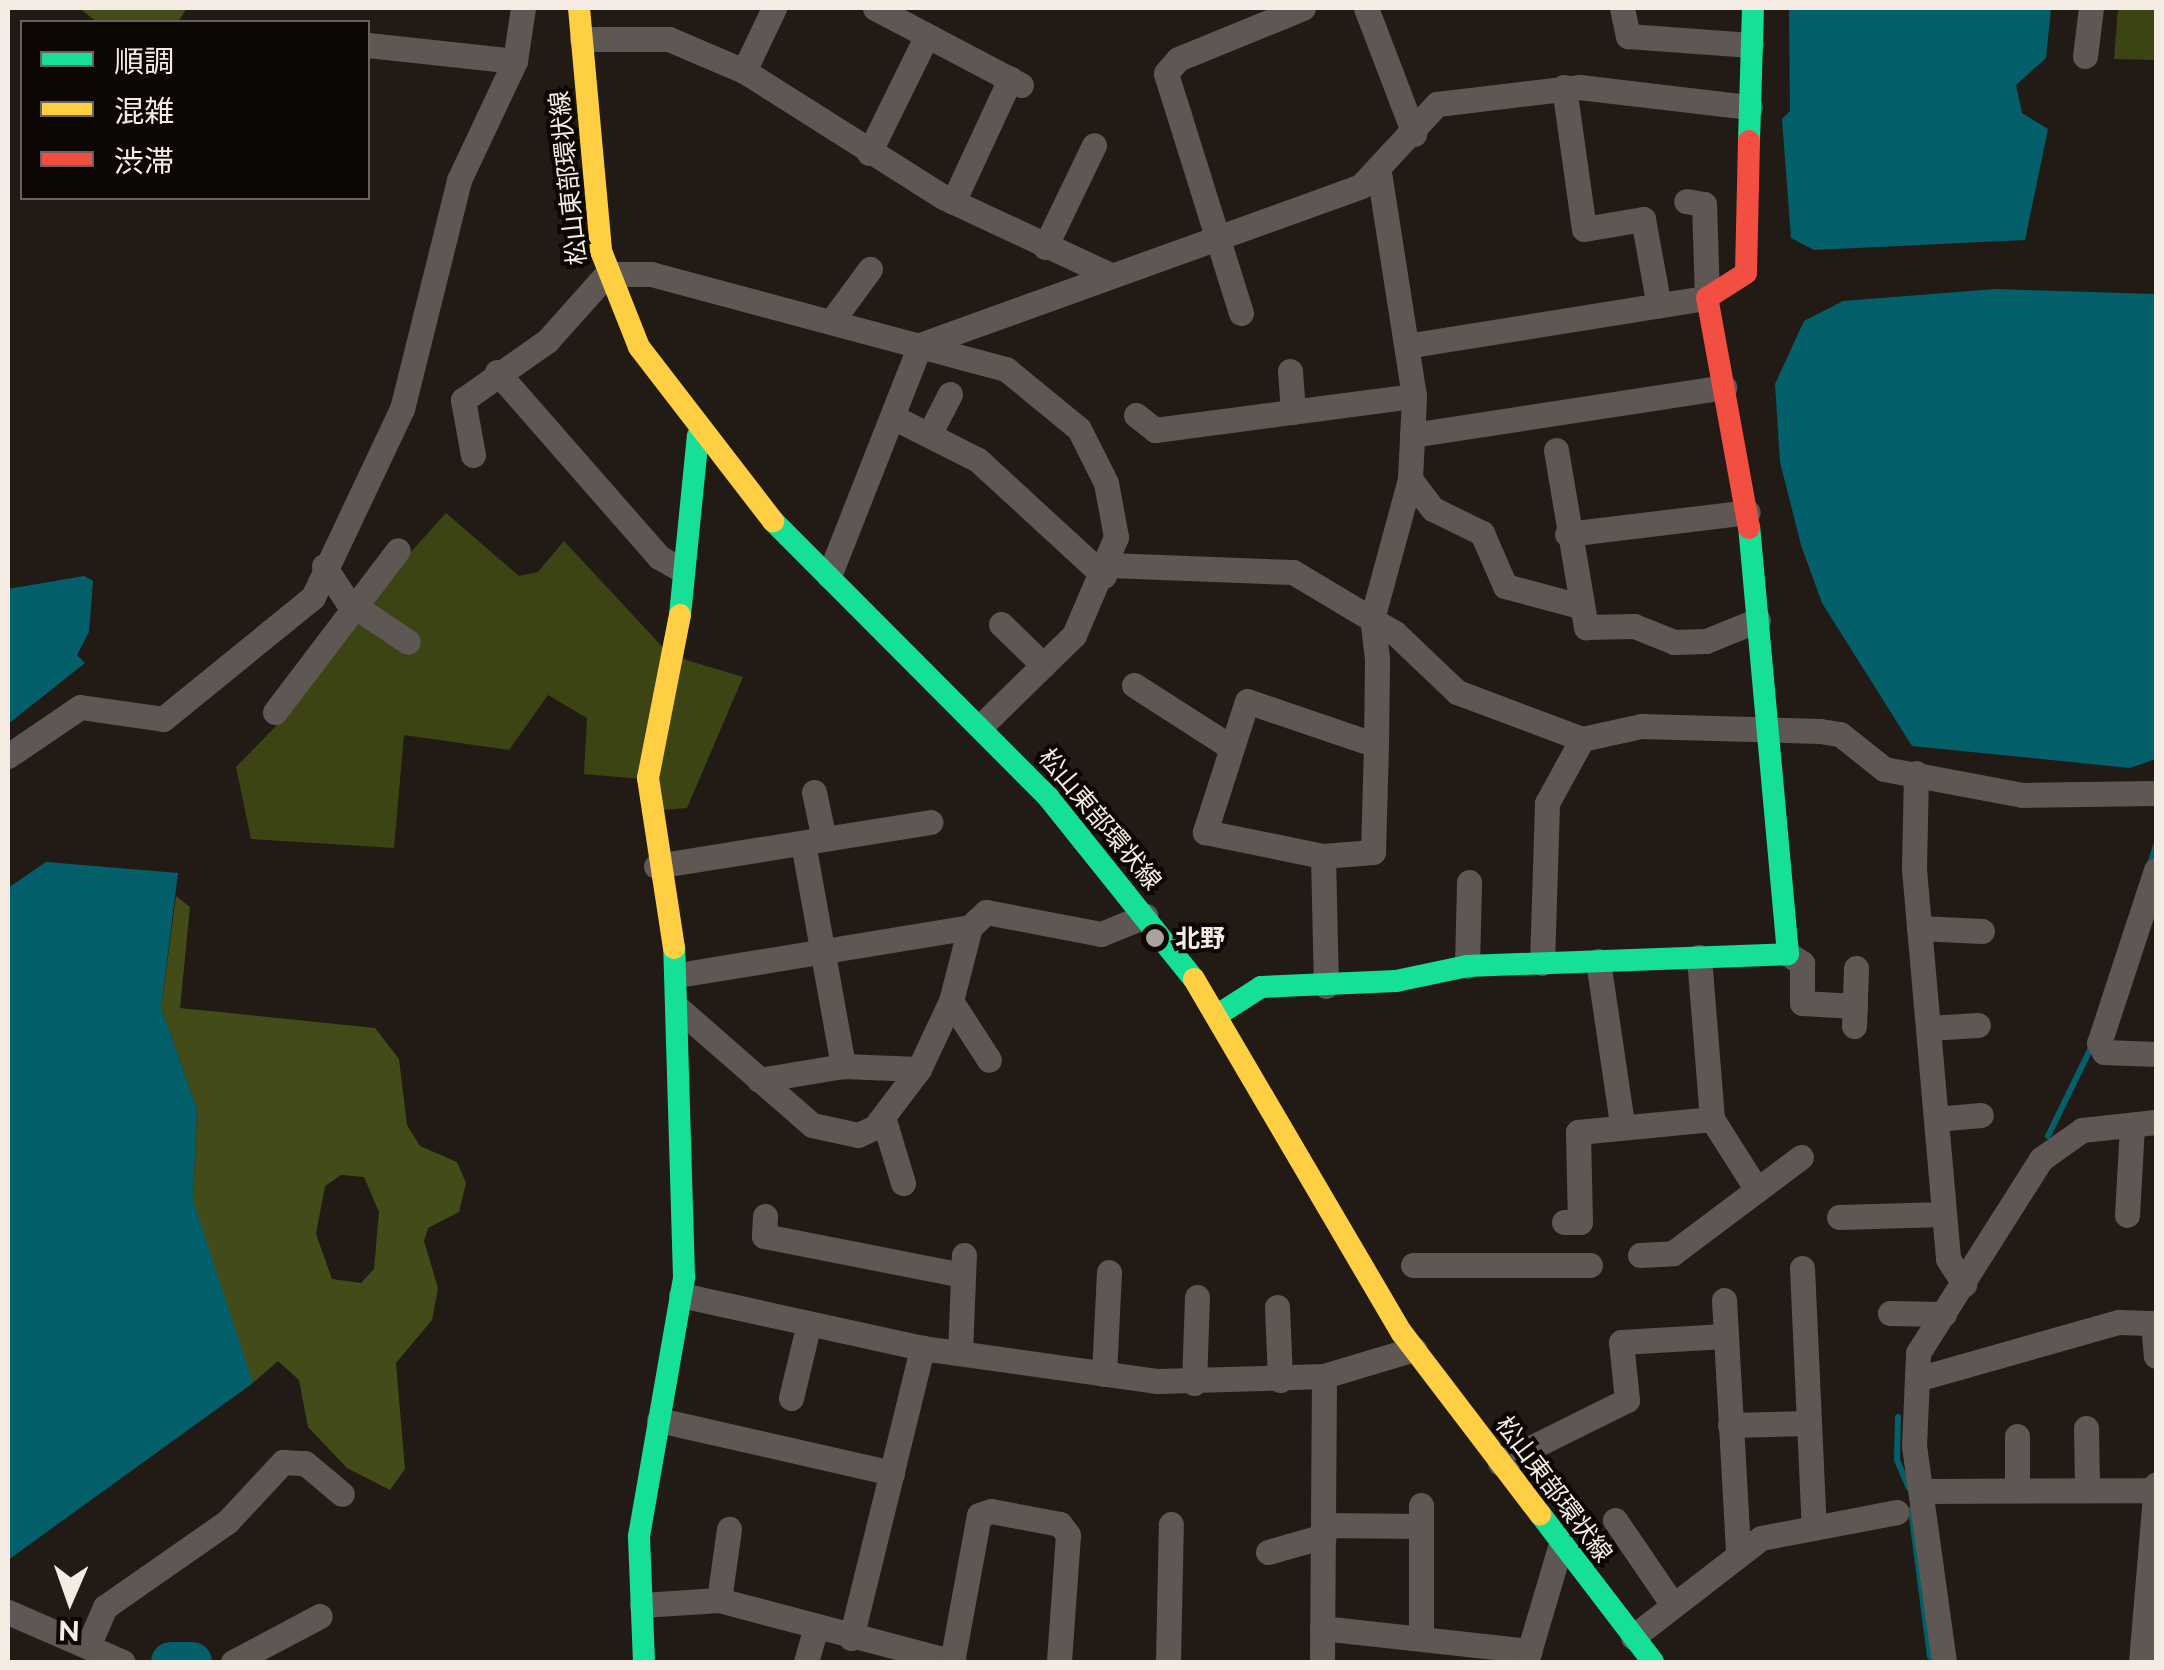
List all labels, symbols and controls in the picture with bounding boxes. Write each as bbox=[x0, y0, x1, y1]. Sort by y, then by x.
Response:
legend bbox=[20, 20, 370, 200]
text: 順調 bbox=[114, 44, 174, 79]
street label: 松山東部環状線 bbox=[544, 89, 592, 267]
text: 混雑 bbox=[114, 94, 174, 129]
text: 渋滞 bbox=[114, 144, 174, 179]
street label: 松山東部環状線 bbox=[1032, 742, 1168, 896]
place label: 北野 bbox=[1175, 923, 1225, 953]
marker: 北野 bbox=[1144, 927, 1166, 949]
street label: 松山東部環状線 bbox=[1489, 1410, 1619, 1568]
north arrow bbox=[20, 1550, 120, 1650]
text: N bbox=[58, 1614, 80, 1647]

